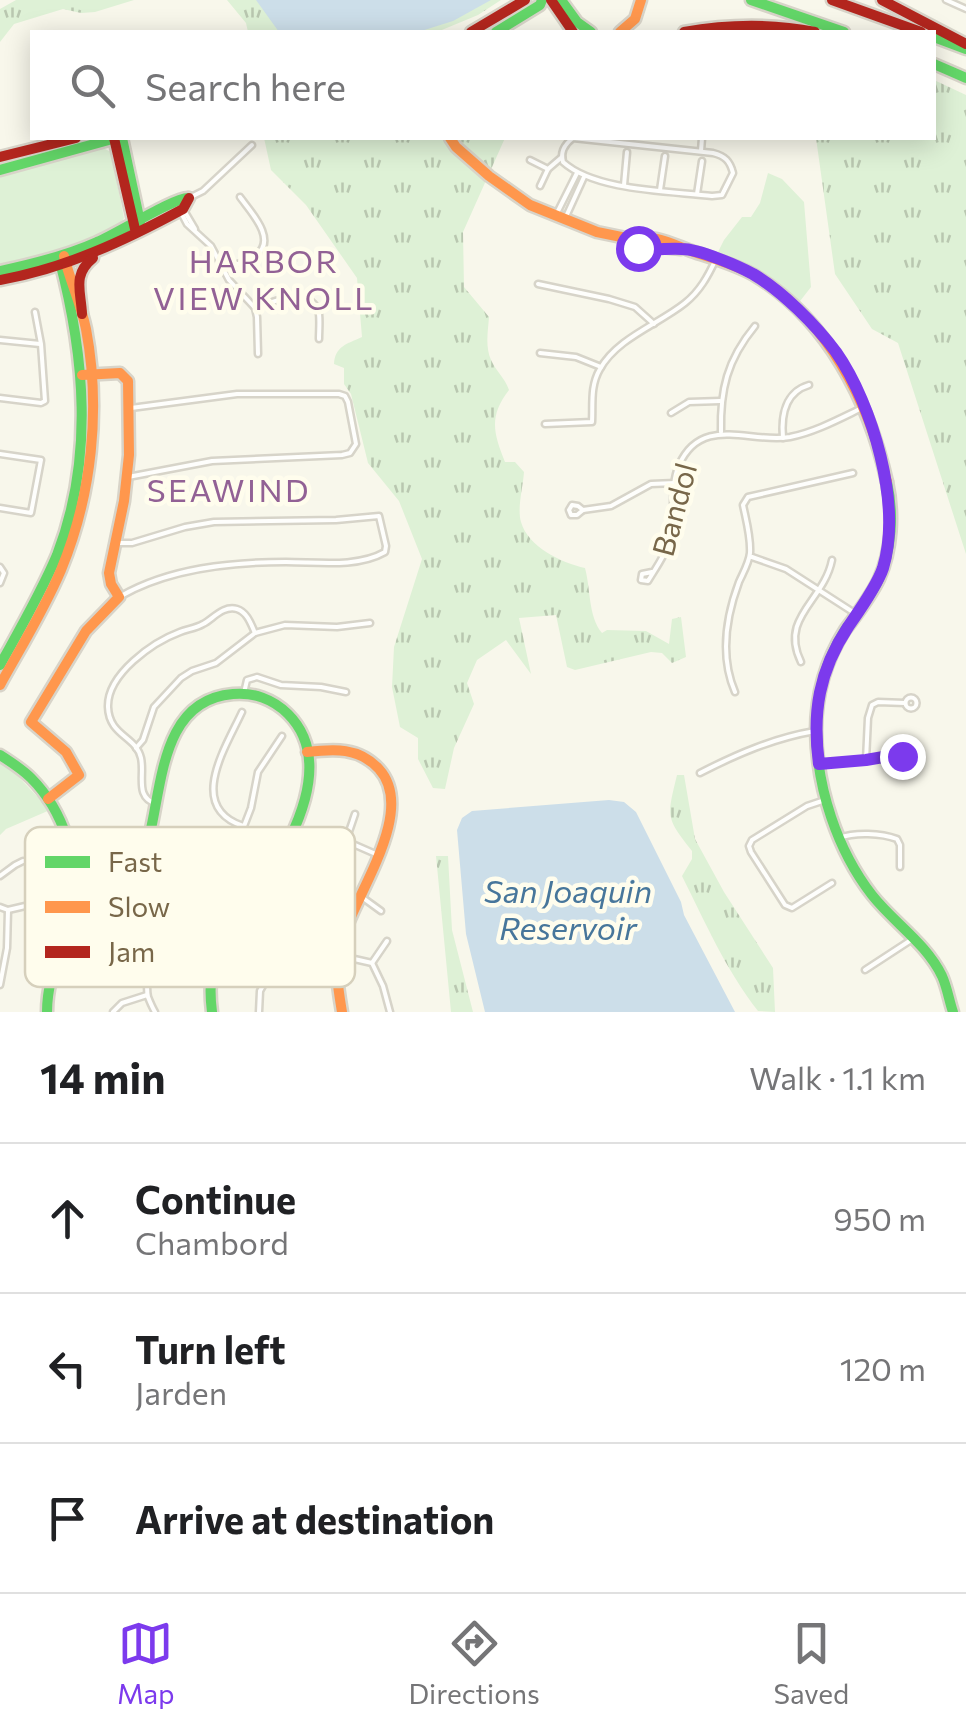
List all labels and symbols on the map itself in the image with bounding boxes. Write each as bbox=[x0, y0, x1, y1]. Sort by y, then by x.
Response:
route start bbox=[616, 226, 662, 272]
district label: HARBOR VIEW KNOLL bbox=[153, 240, 375, 317]
street label: Bandol bbox=[643, 458, 703, 560]
district label: SEAWIND bbox=[147, 469, 311, 509]
route end bbox=[880, 734, 926, 780]
legend bbox=[25, 827, 355, 987]
text: Fast bbox=[108, 844, 162, 878]
water label: San Joaquin Reservoir bbox=[484, 870, 652, 947]
text: Slow bbox=[108, 889, 170, 923]
text: Jam bbox=[108, 934, 155, 968]

